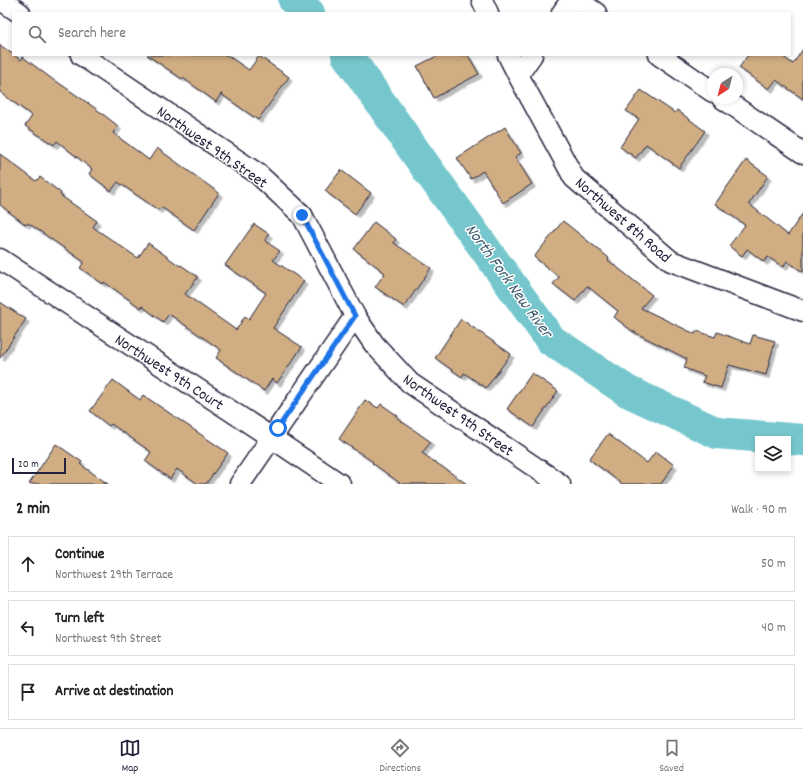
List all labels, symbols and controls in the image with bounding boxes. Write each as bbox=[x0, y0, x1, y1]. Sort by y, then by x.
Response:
search box bbox=[12, 12, 791, 56]
icon: search bbox=[26, 23, 48, 45]
text: Search here bbox=[58, 23, 126, 45]
north arrow bbox=[707, 68, 743, 104]
street label: Northwest 9th Street bbox=[151, 101, 272, 195]
street label: Northwest 8th Road bbox=[569, 172, 676, 269]
route end bbox=[293, 206, 311, 224]
water label: North Fork New River bbox=[458, 220, 558, 345]
street label: Northwest 9th Court bbox=[110, 329, 228, 417]
street label: Northwest 9th Street bbox=[397, 369, 518, 463]
route start bbox=[269, 419, 287, 437]
map controls bbox=[755, 436, 791, 472]
button: layers bbox=[755, 436, 791, 472]
scale bar bbox=[12, 456, 66, 475]
text: 20 m bbox=[18, 457, 39, 473]
text: 2 min bbox=[16, 498, 50, 522]
text: Walk · 90 m bbox=[731, 501, 787, 520]
text: Continue bbox=[55, 544, 104, 566]
icon: ahead bbox=[17, 553, 39, 575]
text: 50 m bbox=[761, 555, 786, 574]
text: Northwest 29th Terrace bbox=[55, 566, 173, 585]
text: Turn left bbox=[55, 608, 104, 630]
icon: left bbox=[17, 617, 39, 639]
text: 40 m bbox=[762, 619, 786, 638]
text: Northwest 9th Street bbox=[55, 630, 161, 649]
icon: arrive bbox=[17, 681, 39, 703]
text: Arrive at destination bbox=[55, 681, 173, 703]
tab: Map bbox=[119, 737, 141, 777]
tab: Directions bbox=[379, 737, 421, 777]
tab: Saved bbox=[659, 737, 684, 777]

